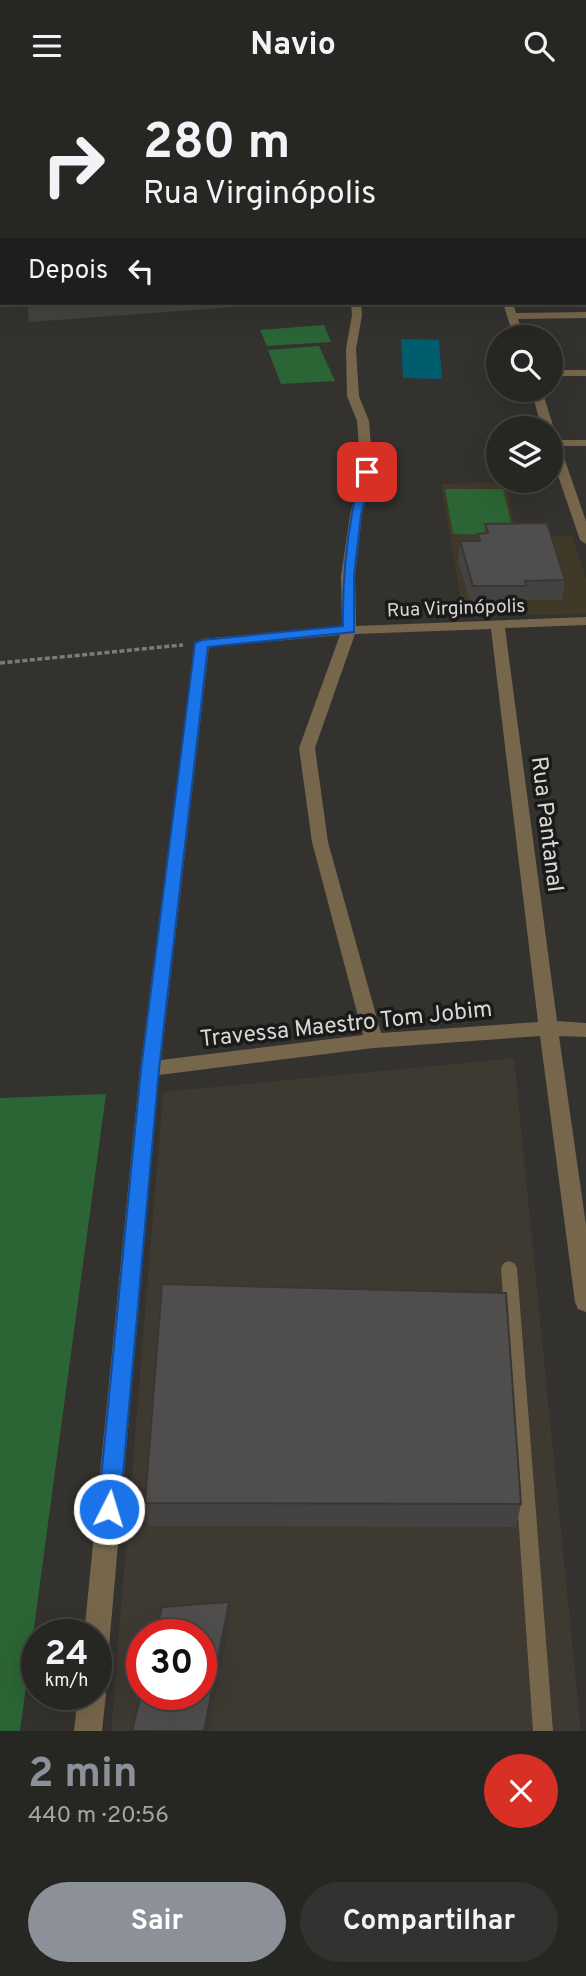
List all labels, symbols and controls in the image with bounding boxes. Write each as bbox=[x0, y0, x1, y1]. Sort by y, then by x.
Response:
text: Navio bbox=[250, 26, 336, 66]
icon: menu bbox=[28, 27, 66, 65]
icon: search bbox=[520, 27, 558, 65]
text: 280 m bbox=[143, 114, 290, 176]
icon: right bbox=[28, 119, 119, 210]
text: Rua Virginópolis bbox=[143, 175, 376, 215]
icon: left bbox=[122, 252, 160, 290]
text: Depois bbox=[28, 255, 108, 288]
map controls bbox=[486, 325, 563, 493]
button: search bbox=[486, 325, 563, 402]
button: layers bbox=[486, 416, 563, 493]
pin bbox=[337, 442, 397, 502]
icon: arrive bbox=[348, 453, 386, 491]
street label: Rua Virginópolis bbox=[386, 595, 526, 623]
street label: Rua Pantanal bbox=[523, 755, 568, 894]
street label: Travessa Maestro Tom Jobim bbox=[199, 996, 494, 1055]
position arrow bbox=[72, 1472, 146, 1546]
speed limit sign: 30 bbox=[126, 1619, 217, 1710]
text: 24 bbox=[45, 1633, 88, 1677]
text: km/h bbox=[45, 1670, 88, 1693]
text: 2 min bbox=[28, 1749, 138, 1802]
button: close bbox=[484, 1754, 558, 1828]
text: 440 m · 20:56 bbox=[28, 1802, 169, 1831]
button: Sair bbox=[28, 1882, 286, 1962]
button: Compartilhar bbox=[300, 1882, 558, 1962]

